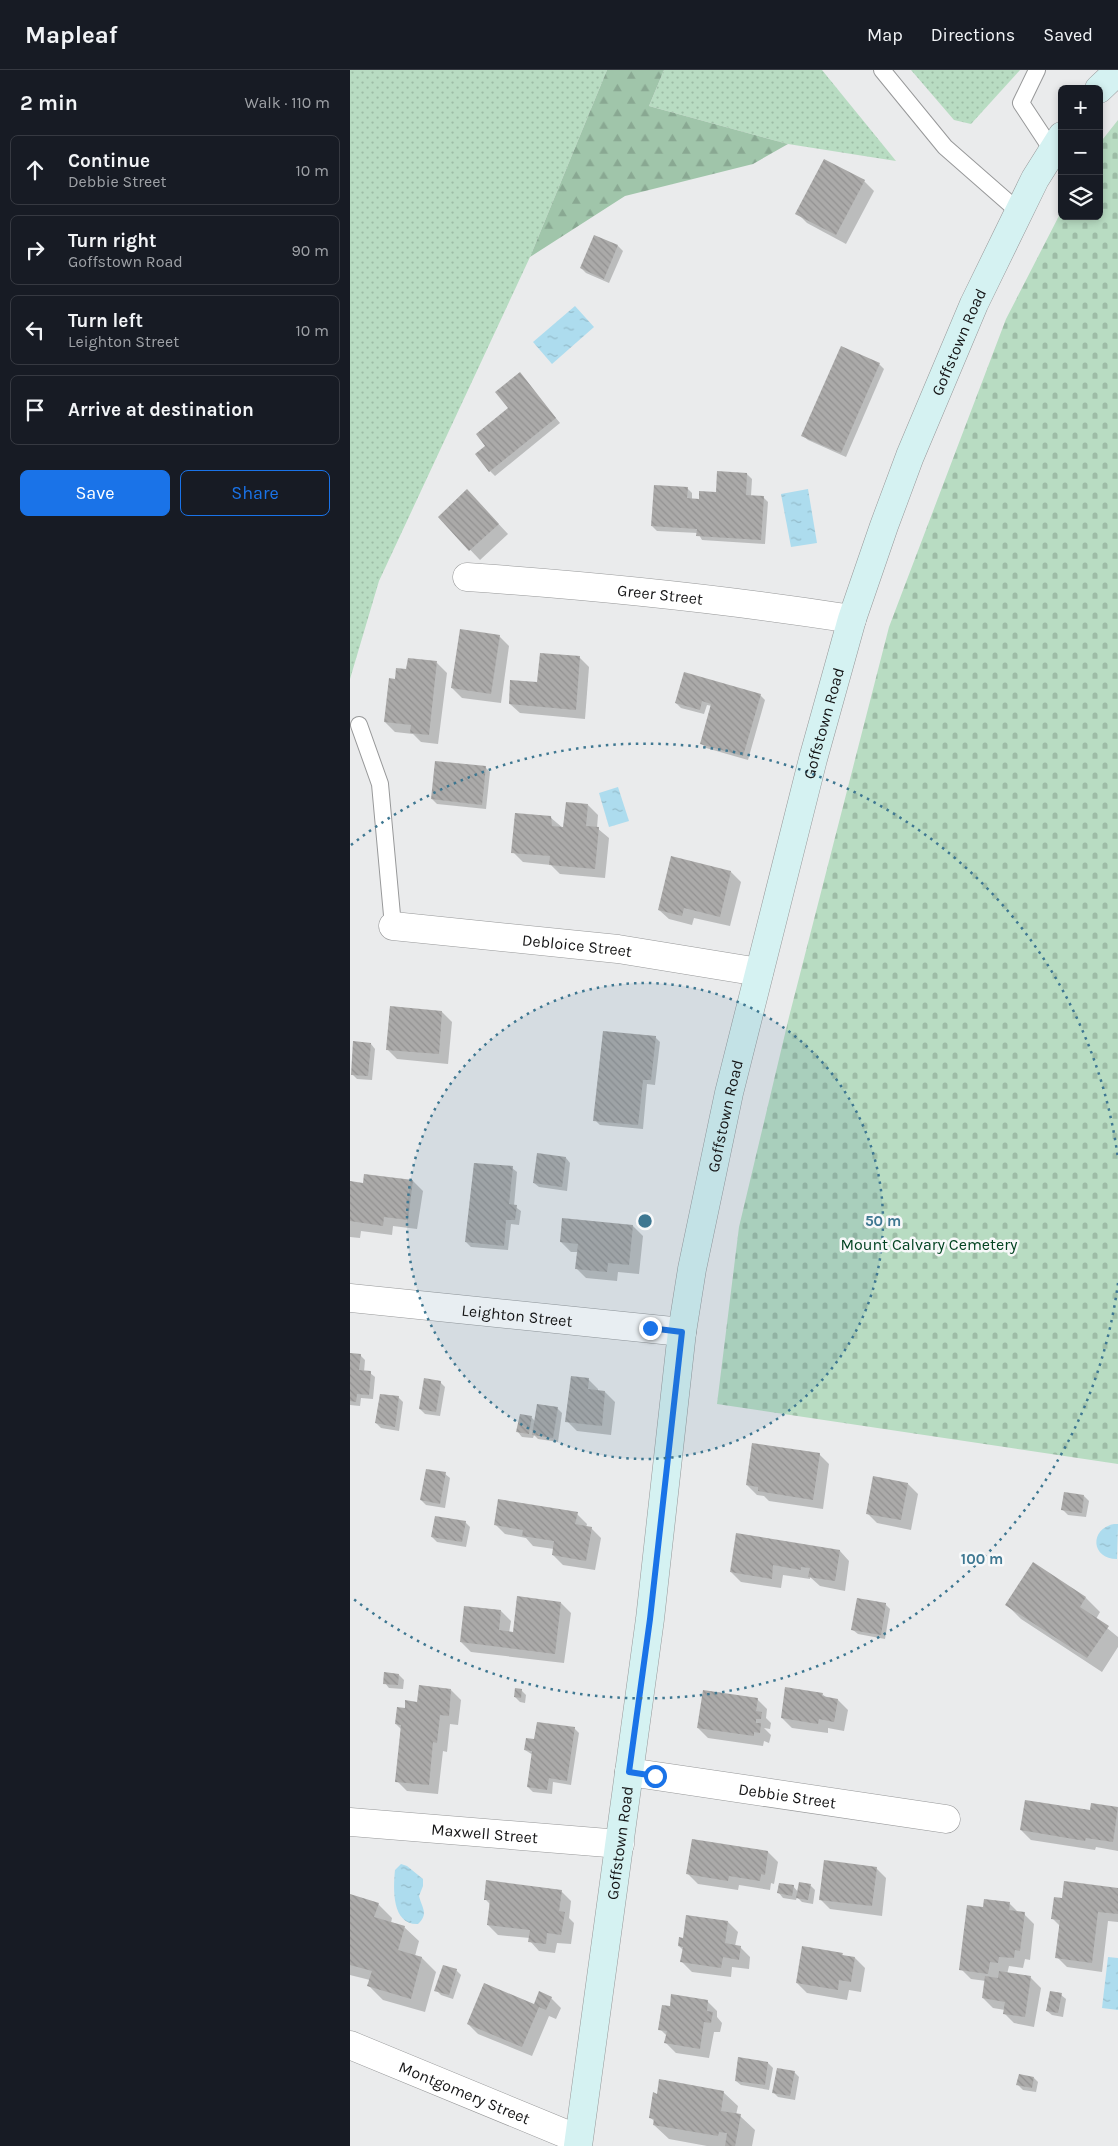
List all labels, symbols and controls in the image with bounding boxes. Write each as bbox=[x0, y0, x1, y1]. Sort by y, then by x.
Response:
text: Mapleaf bbox=[25, 21, 118, 49]
text: Map bbox=[867, 24, 903, 46]
text: Directions bbox=[931, 24, 1015, 46]
text: Saved bbox=[1043, 24, 1093, 46]
map controls bbox=[1058, 85, 1103, 220]
button: + bbox=[1058, 85, 1103, 130]
text: 2 min bbox=[20, 91, 78, 115]
text: Walk · 110 m bbox=[245, 93, 330, 112]
button: − bbox=[1058, 130, 1103, 175]
text: Continue bbox=[68, 150, 150, 172]
icon: ahead bbox=[21, 156, 49, 184]
text: 10 m bbox=[295, 161, 329, 180]
text: Debbie Street bbox=[68, 172, 166, 191]
button: layers bbox=[1058, 175, 1103, 220]
text: Turn right bbox=[68, 230, 157, 252]
icon: right bbox=[21, 236, 49, 264]
text: 90 m bbox=[291, 241, 329, 260]
text: Goffstown Road bbox=[68, 252, 183, 271]
street label: Goffstown Road bbox=[927, 285, 990, 398]
text: Turn left bbox=[68, 310, 143, 332]
icon: left bbox=[21, 316, 49, 344]
text: 10 m bbox=[295, 321, 329, 340]
text: Leighton Street bbox=[68, 332, 179, 351]
icon: arrive bbox=[21, 396, 49, 424]
text: Arrive at destination bbox=[68, 399, 254, 421]
button: Save bbox=[20, 470, 170, 516]
button: Share bbox=[180, 470, 330, 516]
street label: Greer Street bbox=[616, 580, 704, 608]
street label: Goffstown Road bbox=[799, 665, 848, 781]
street label: Debloice Street bbox=[521, 930, 633, 961]
street label: Goffstown Road bbox=[703, 1058, 747, 1174]
centre of rings bbox=[636, 1212, 654, 1230]
text: 50 m bbox=[865, 1212, 901, 1230]
park label: Mount Calvary Cemetery bbox=[840, 1235, 1018, 1254]
street label: Leighton Street bbox=[461, 1300, 574, 1330]
route end bbox=[639, 1317, 662, 1340]
text: 100 m bbox=[961, 1550, 1003, 1568]
route start bbox=[644, 1765, 667, 1788]
street label: Debbie Street bbox=[737, 1779, 837, 1812]
street label: Goffstown Road bbox=[602, 1785, 637, 1901]
street label: Maxwell Street bbox=[430, 1819, 539, 1847]
street label: Montgomery Street bbox=[396, 2057, 533, 2128]

